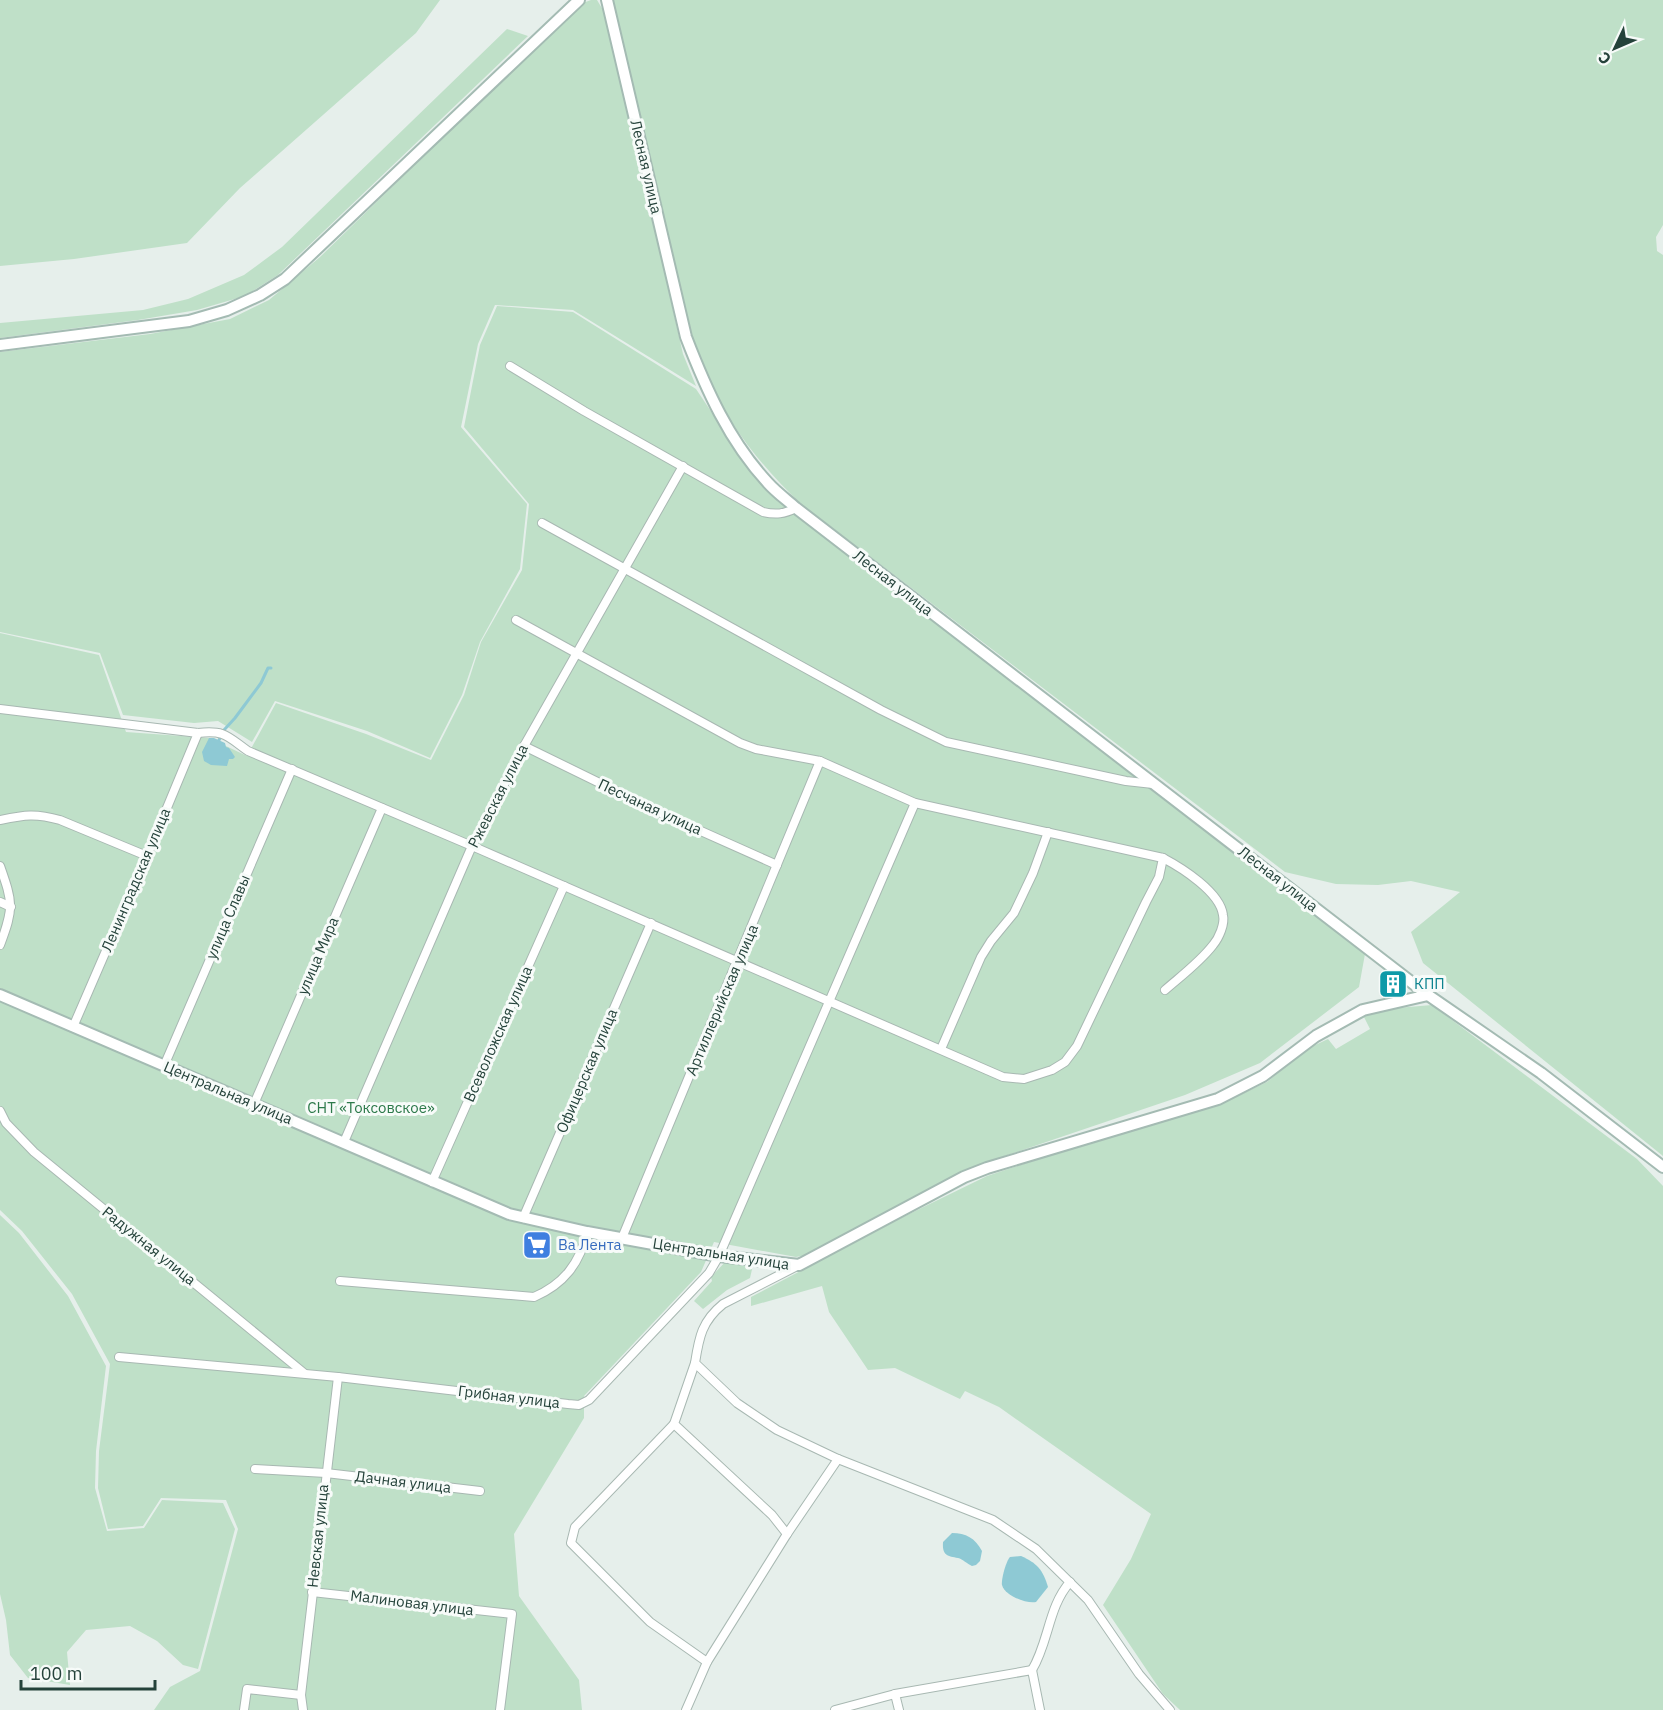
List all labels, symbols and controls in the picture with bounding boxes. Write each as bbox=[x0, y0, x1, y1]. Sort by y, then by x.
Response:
north arrow bbox=[1585, 18, 1645, 78]
text: С bbox=[1593, 48, 1615, 69]
street label: Лесная улица bbox=[626, 118, 667, 216]
street label: Лесная улица bbox=[850, 546, 937, 620]
street label: Ржевская улица bbox=[463, 741, 532, 851]
street label: Песчаная улица bbox=[595, 774, 705, 839]
street label: Ленинградская улица bbox=[97, 805, 174, 955]
street label: Лесная улица bbox=[1235, 842, 1322, 916]
street label: улица Славы bbox=[201, 872, 254, 962]
street label: улица Мира bbox=[293, 914, 342, 998]
street label: Артиллерийская улица bbox=[681, 921, 762, 1078]
street label: Всеволожская улица bbox=[459, 963, 536, 1105]
building icon: КПП bbox=[1377, 968, 1409, 1000]
place label: КПП bbox=[1414, 974, 1445, 993]
street label: Офицерская улица bbox=[552, 1006, 621, 1136]
street label: Центральная улица bbox=[161, 1057, 295, 1128]
park label: СНТ «Токсовское» bbox=[307, 1098, 435, 1117]
street label: Радужная улица bbox=[99, 1202, 200, 1289]
supermarket icon: Ва Лента bbox=[521, 1229, 553, 1261]
street label: Центральная улица bbox=[651, 1233, 791, 1274]
place label: Ва Лента bbox=[558, 1235, 622, 1254]
street label: Грибная улица bbox=[457, 1381, 561, 1412]
street label: Дачная улица bbox=[354, 1466, 452, 1497]
street label: Невская улица bbox=[303, 1483, 332, 1589]
street label: Малиновая улица bbox=[349, 1586, 475, 1620]
scale bar bbox=[21, 1653, 154, 1691]
text: 100 m bbox=[30, 1662, 82, 1685]

